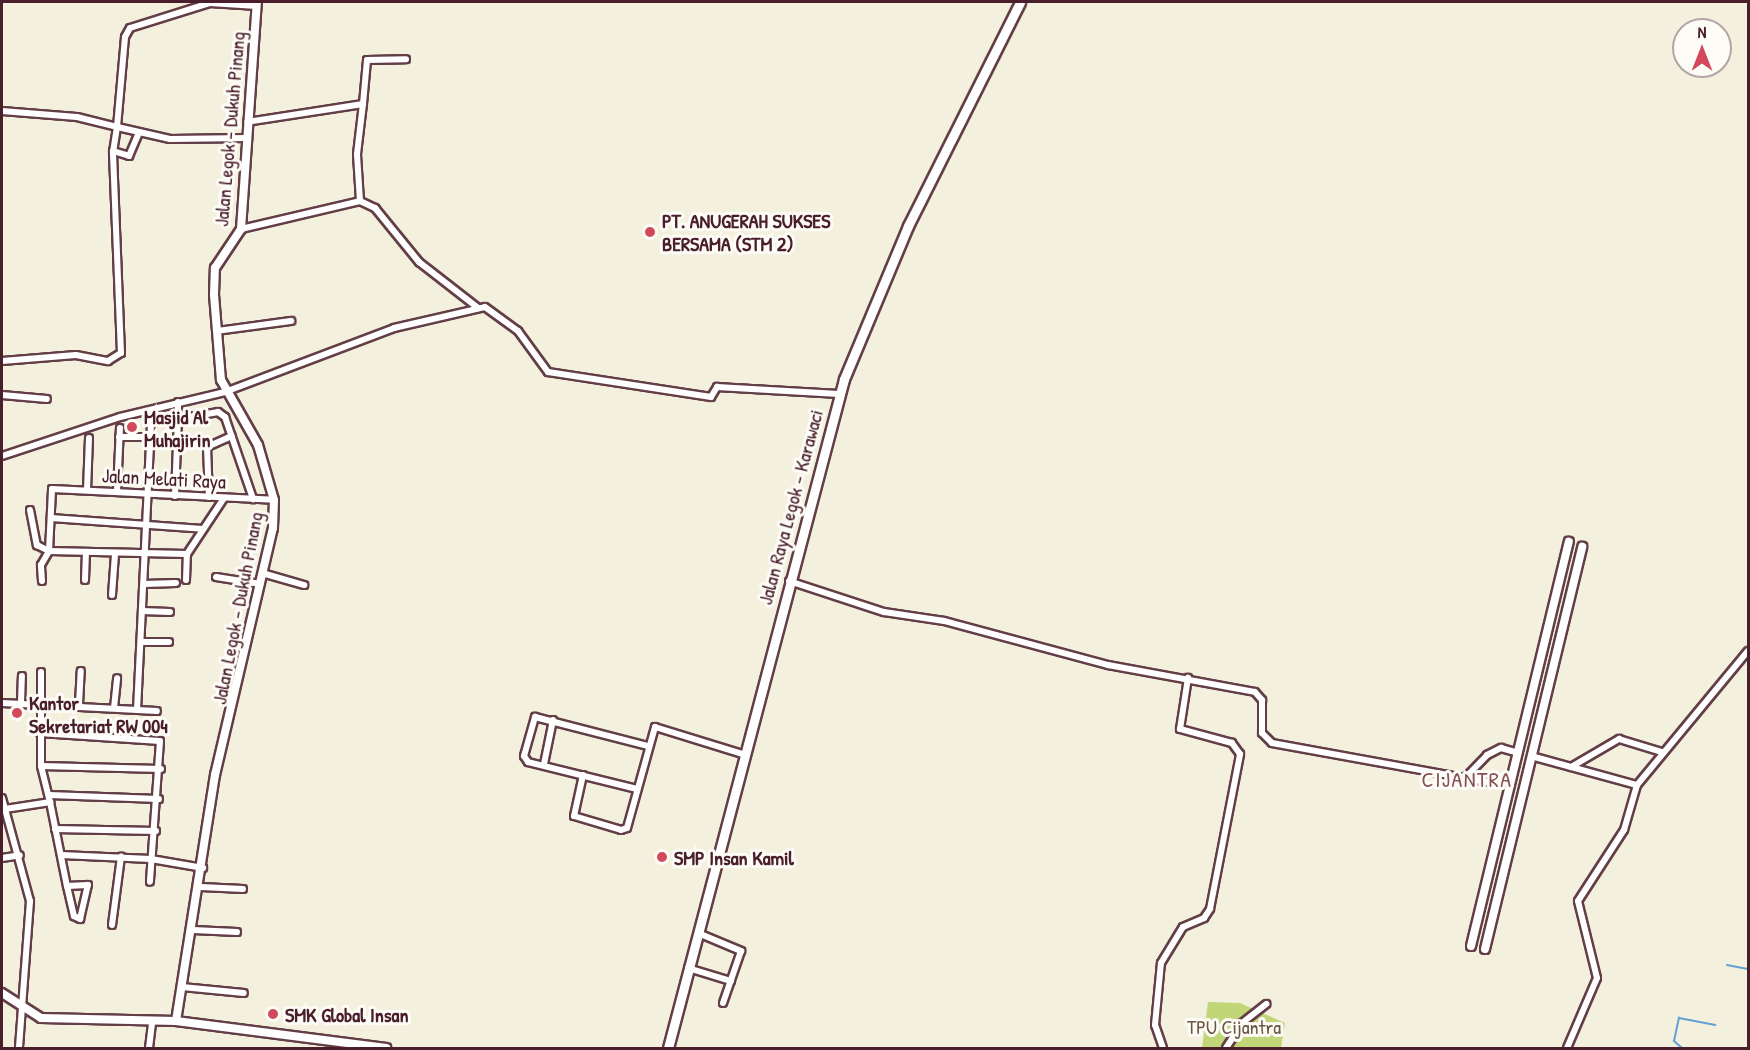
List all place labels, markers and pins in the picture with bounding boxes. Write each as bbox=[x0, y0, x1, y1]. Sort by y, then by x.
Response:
place label: PT. ANUGERAH SUKSES BERSAMA (STM 2) bbox=[662, 208, 830, 255]
marker: PT. ANUGERAH SUKSES BERSAMA (STM 2) bbox=[643, 225, 657, 239]
place label: Masjid Al Muhajirin bbox=[144, 404, 211, 451]
marker: Masjid Al Muhajirin bbox=[125, 420, 139, 434]
place label: Kantor Sekretariat RW 004 bbox=[29, 690, 168, 737]
marker: Kantor Sekretariat RW 004 bbox=[10, 706, 24, 720]
place label: SMP Insan Kamil bbox=[674, 845, 794, 869]
marker: SMP Insan Kamil bbox=[655, 850, 669, 864]
place label: SMK Global Insan bbox=[285, 1002, 408, 1026]
marker: SMK Global Insan bbox=[266, 1007, 280, 1021]

